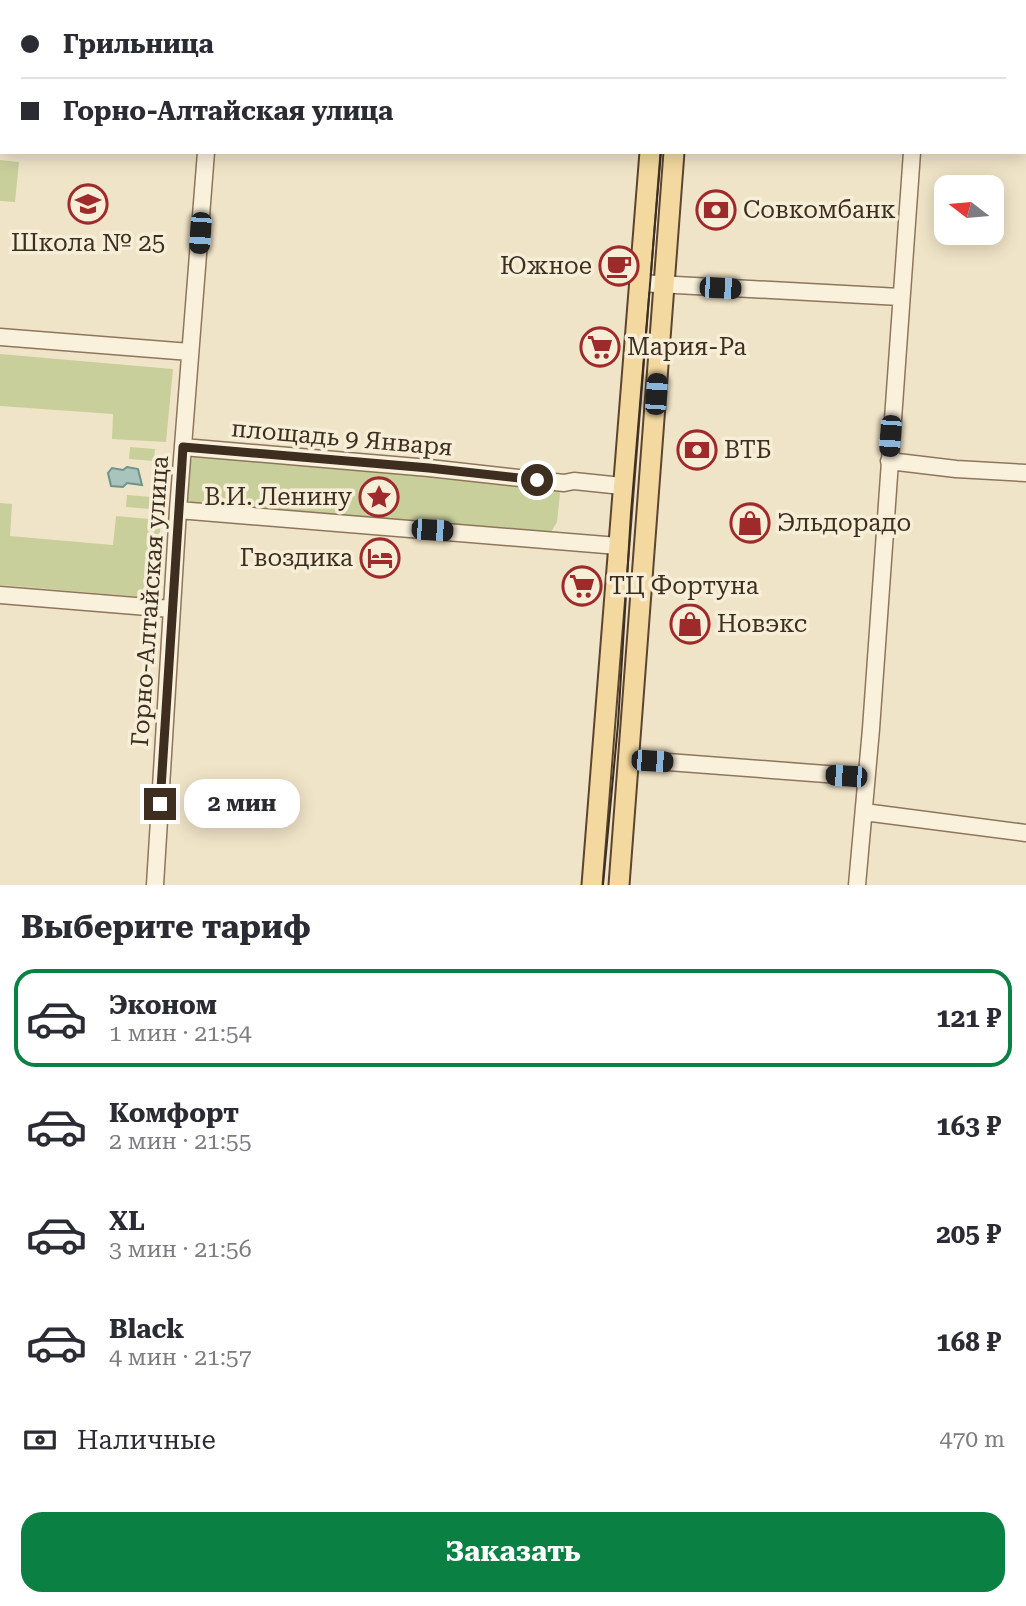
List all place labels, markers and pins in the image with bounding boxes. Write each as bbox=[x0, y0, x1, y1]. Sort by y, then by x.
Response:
school or university icon: Школа № 25 bbox=[67, 183, 109, 225]
bank icon: Совкомбанк bbox=[695, 189, 737, 231]
place label: Совкомбанк bbox=[743, 196, 896, 224]
place label: Школа № 25 bbox=[11, 229, 165, 257]
cafe icon: Южное bbox=[598, 245, 640, 287]
place label: Южное bbox=[500, 252, 592, 280]
supermarket icon: Мария-Ра bbox=[579, 326, 621, 368]
place label: Мария-Ра bbox=[627, 333, 747, 361]
bank icon: ВТБ bbox=[676, 429, 718, 471]
place label: ВТБ bbox=[724, 436, 771, 464]
place icon: В.И. Ленину bbox=[358, 476, 400, 518]
place label: В.И. Ленину bbox=[204, 483, 353, 511]
shop icon: Эльдорадо bbox=[729, 502, 771, 544]
place label: Эльдорадо bbox=[777, 509, 911, 537]
hotel icon: Гвоздика bbox=[359, 537, 401, 579]
place label: Гвоздика bbox=[240, 544, 353, 572]
supermarket icon: ТЦ Фортуна bbox=[561, 565, 603, 607]
place label: ТЦ Фортуна bbox=[609, 572, 759, 600]
shop icon: Новэкс bbox=[669, 603, 711, 645]
place label: Новэкс bbox=[717, 610, 807, 638]

